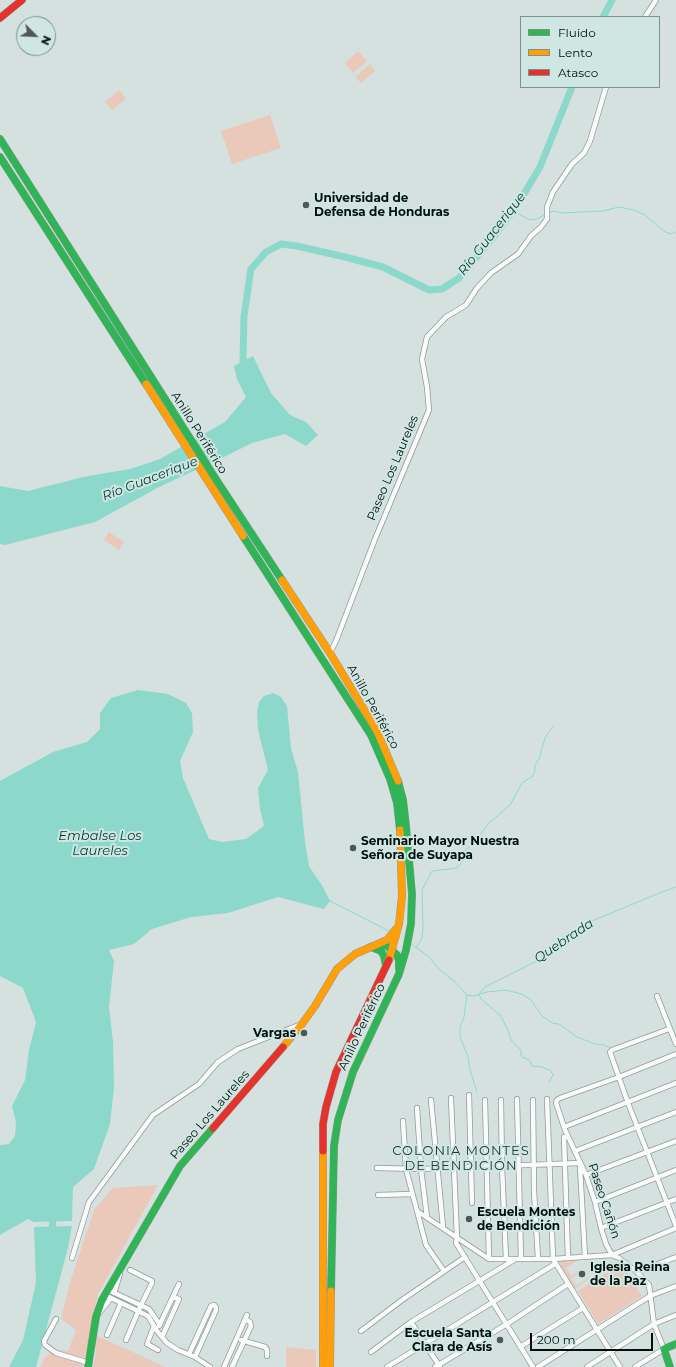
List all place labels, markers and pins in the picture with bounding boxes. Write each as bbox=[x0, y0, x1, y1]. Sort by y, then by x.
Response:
place label: Universidad de Defensa de Honduras bbox=[314, 191, 449, 219]
marker: Universidad de Defensa de Honduras bbox=[301, 200, 311, 210]
place label: Seminario Mayor Nuestra Señora de Suyapa bbox=[361, 834, 520, 862]
marker: Seminario Mayor Nuestra Señora de Suyapa bbox=[348, 843, 358, 853]
place label: Vargas bbox=[253, 1026, 296, 1040]
marker: Vargas bbox=[299, 1028, 309, 1038]
place label: Escuela Montes de Bendición bbox=[477, 1205, 575, 1233]
marker: Escuela Montes de Bendición bbox=[464, 1214, 474, 1224]
place label: Iglesia Reina de la Paz bbox=[590, 1260, 670, 1288]
marker: Iglesia Reina de la Paz bbox=[577, 1269, 587, 1279]
place label: Escuela Santa Clara de Asís bbox=[405, 1326, 492, 1354]
marker: Escuela Santa Clara de Asís bbox=[495, 1335, 505, 1345]

